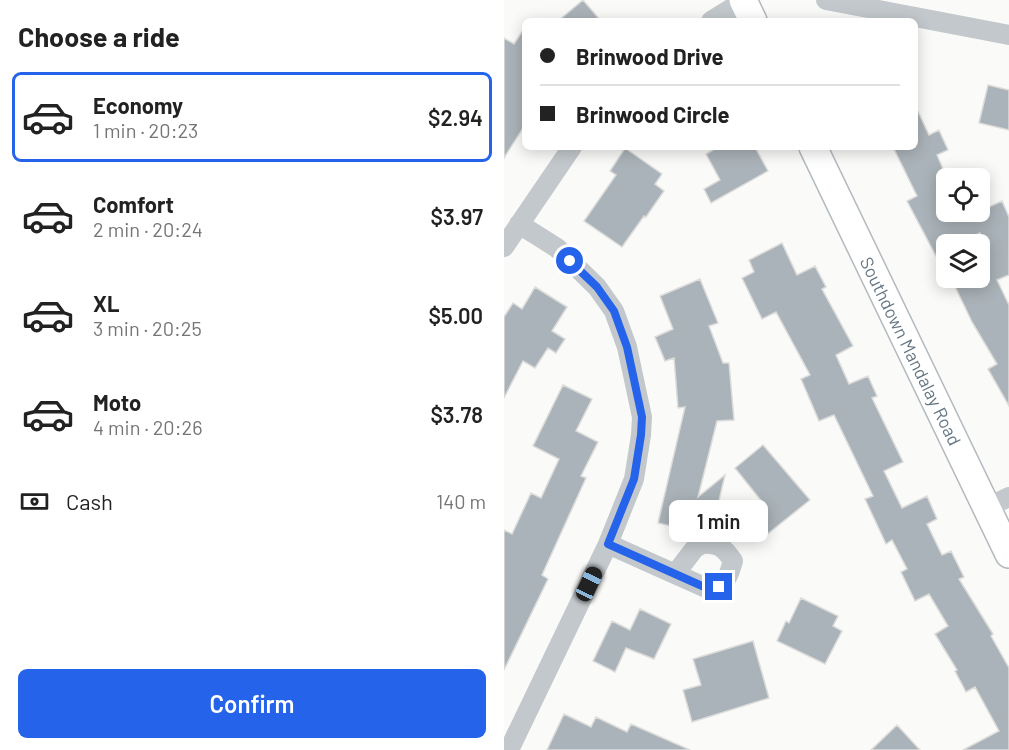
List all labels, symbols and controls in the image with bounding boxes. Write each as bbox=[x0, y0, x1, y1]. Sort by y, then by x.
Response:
text: Choose a ride bbox=[18, 20, 180, 52]
text: Brinwood Drive bbox=[576, 43, 723, 69]
icon: car bbox=[21, 90, 75, 144]
text: Economy bbox=[93, 92, 183, 118]
text: Brinwood Circle bbox=[576, 101, 729, 127]
text: $2.94 bbox=[428, 104, 483, 130]
text: 1 min · 20:23 bbox=[93, 118, 198, 142]
map controls bbox=[936, 168, 990, 288]
button: locate bbox=[936, 168, 990, 222]
icon: car bbox=[21, 189, 75, 243]
text: Comfort bbox=[93, 191, 174, 217]
text: $3.97 bbox=[431, 203, 483, 229]
text: 2 min · 20:24 bbox=[93, 217, 203, 241]
button: layers bbox=[936, 234, 990, 288]
route start bbox=[556, 247, 583, 274]
street label: Southdown Mandalay Road bbox=[856, 253, 966, 449]
icon: car bbox=[21, 288, 75, 342]
text: XL bbox=[93, 290, 119, 316]
text: $5.00 bbox=[429, 302, 483, 328]
text: 3 min · 20:25 bbox=[93, 316, 202, 340]
icon: car bbox=[21, 387, 75, 441]
text: Moto bbox=[93, 389, 141, 415]
text: $3.78 bbox=[430, 401, 483, 427]
text: 4 min · 20:26 bbox=[93, 415, 202, 439]
icon: cash bbox=[18, 485, 51, 518]
text: Cash bbox=[66, 488, 113, 514]
text: 140 m bbox=[436, 489, 486, 513]
callout: 1 min bbox=[670, 500, 768, 542]
text: 1 min bbox=[697, 509, 740, 533]
car bbox=[573, 564, 605, 604]
route end bbox=[705, 573, 732, 600]
button: Confirm bbox=[18, 669, 486, 738]

